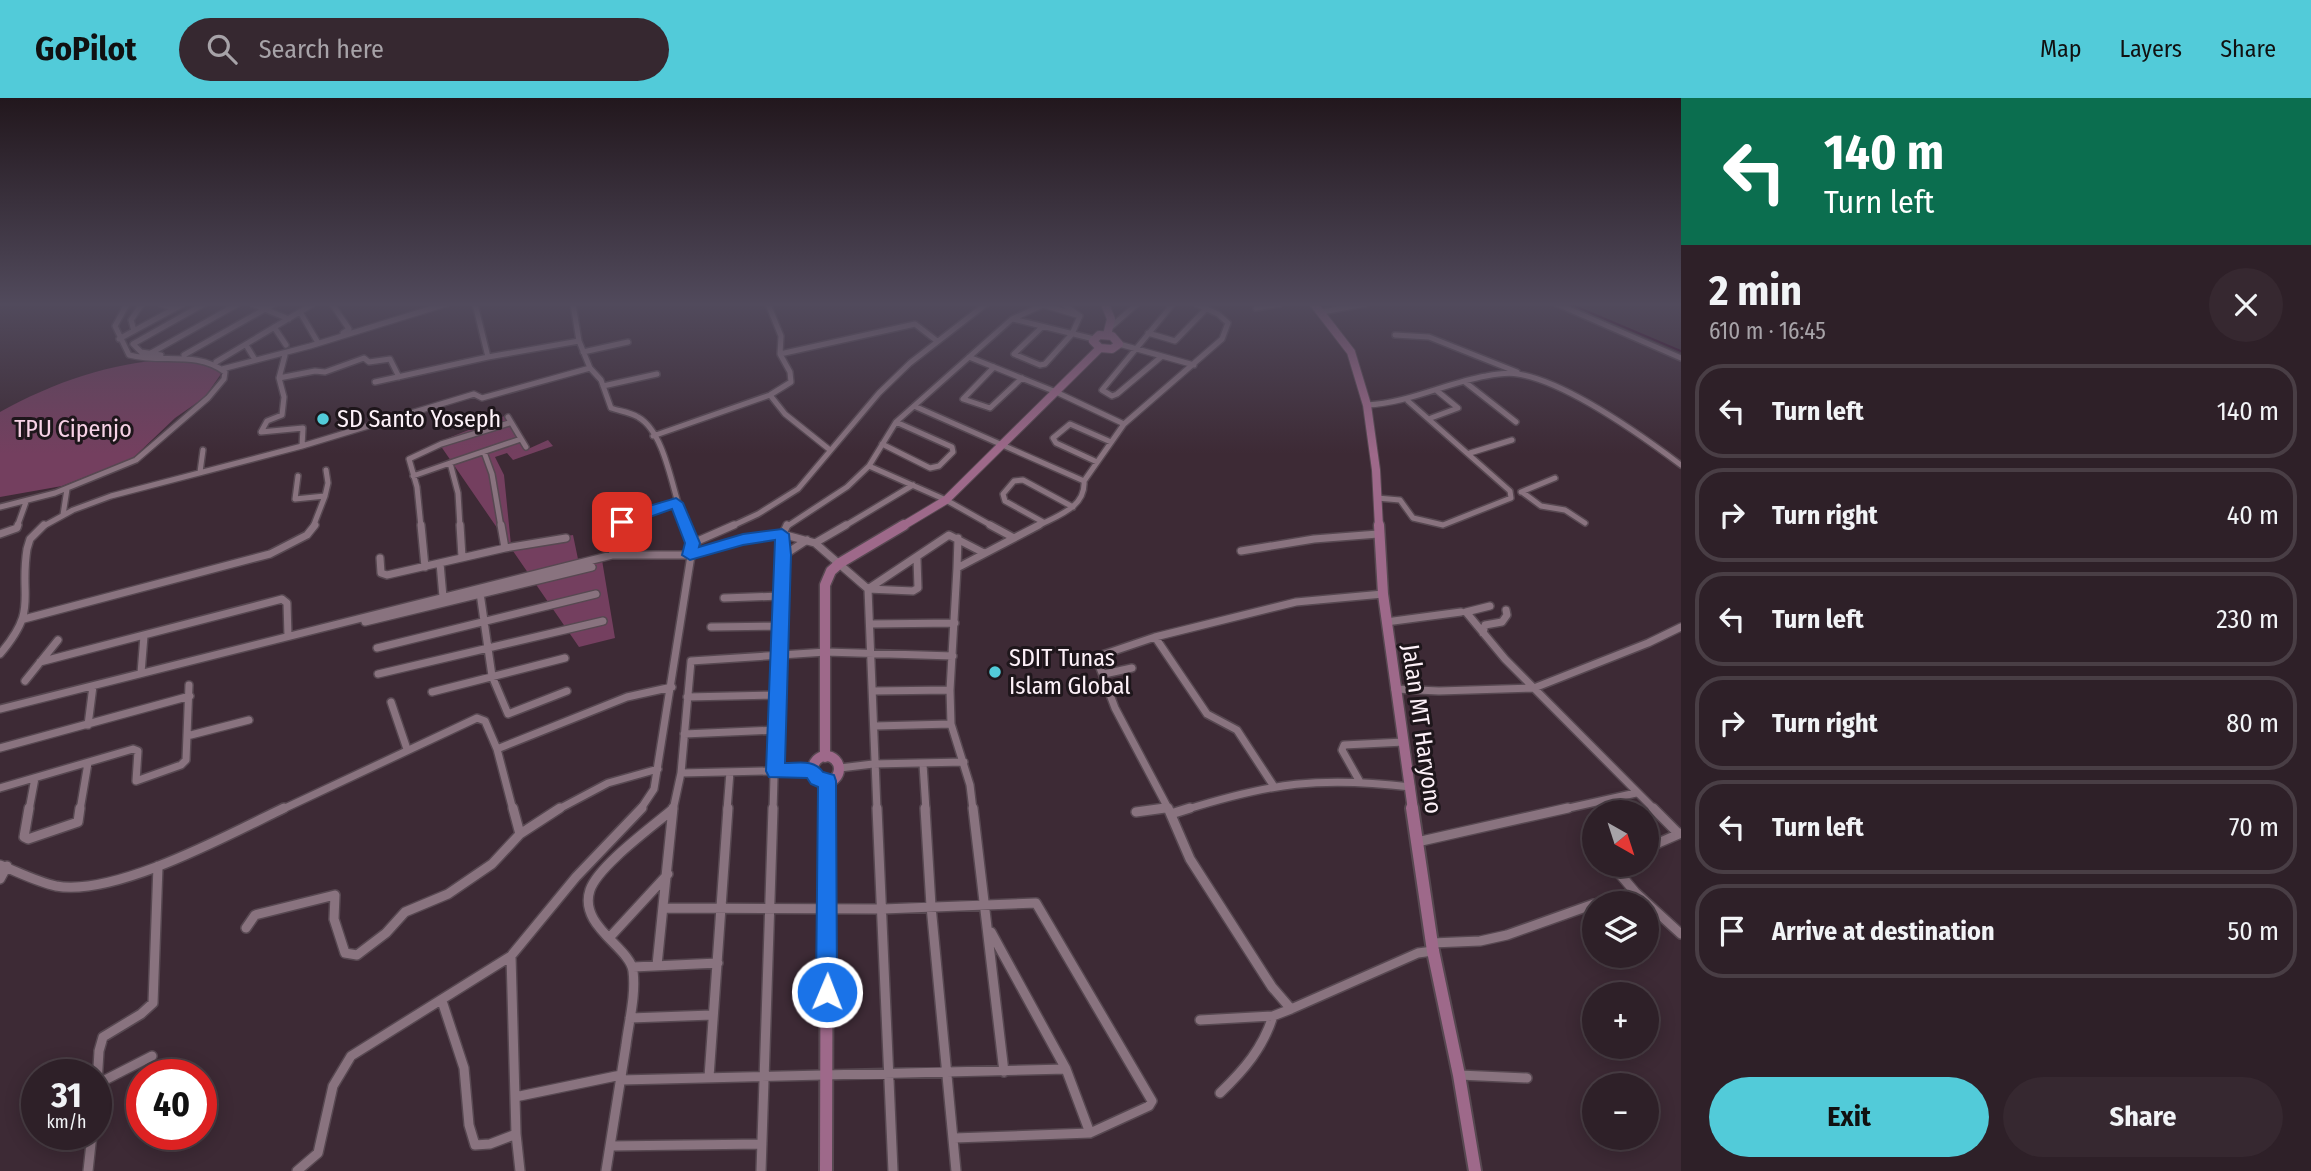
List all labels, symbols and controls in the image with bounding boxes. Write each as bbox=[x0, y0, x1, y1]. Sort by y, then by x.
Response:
search box bbox=[179, 18, 669, 81]
text: GoPilot bbox=[35, 29, 137, 69]
icon: search bbox=[203, 30, 241, 68]
text: Search here bbox=[259, 34, 384, 65]
text: Map bbox=[2040, 35, 2082, 63]
text: Layers bbox=[2120, 35, 2182, 63]
text: Share bbox=[2220, 35, 2276, 63]
text: 140 m bbox=[1824, 123, 1944, 182]
icon: left bbox=[1709, 126, 1800, 217]
text: Turn left bbox=[1824, 183, 1934, 221]
text: 2 min bbox=[1709, 266, 1802, 316]
button: close bbox=[2209, 268, 2283, 342]
text: 610 m · 16:45 bbox=[1709, 317, 1826, 345]
icon: left bbox=[1713, 392, 1751, 430]
text: Turn left bbox=[1772, 396, 1864, 427]
text: 140 m bbox=[2217, 396, 2279, 427]
place label: SD Santo Yoseph bbox=[337, 405, 501, 433]
marker: SD Santo Yoseph bbox=[315, 411, 331, 427]
park label: TPU Cipenjo bbox=[14, 415, 132, 443]
pin bbox=[592, 492, 652, 552]
icon: right bbox=[1713, 496, 1751, 534]
text: Turn right bbox=[1772, 500, 1878, 531]
text: 40 m bbox=[2227, 500, 2279, 531]
icon: arrive bbox=[603, 503, 641, 541]
icon: left bbox=[1713, 600, 1751, 638]
text: Turn left bbox=[1772, 604, 1864, 635]
text: 230 m bbox=[2216, 604, 2279, 635]
street label: Jalan MT Haryono bbox=[1396, 642, 1448, 816]
place label: SDIT Tunas Islam Global bbox=[1009, 644, 1131, 700]
marker: SDIT Tunas Islam Global bbox=[987, 664, 1003, 680]
icon: right bbox=[1713, 704, 1751, 742]
text: Turn right bbox=[1772, 708, 1878, 739]
text: 80 m bbox=[2226, 708, 2279, 739]
north arrow bbox=[1582, 800, 1659, 877]
map controls bbox=[1582, 800, 1659, 1150]
icon: left bbox=[1713, 808, 1751, 846]
text: Turn left bbox=[1772, 812, 1864, 843]
text: 70 m bbox=[2229, 812, 2279, 843]
button: layers bbox=[1582, 891, 1659, 968]
icon: arrive bbox=[1713, 912, 1751, 950]
text: Arrive at destination bbox=[1772, 916, 1995, 947]
text: 50 m bbox=[2227, 916, 2279, 947]
position arrow bbox=[790, 955, 864, 1029]
button: + bbox=[1582, 982, 1659, 1059]
speed limit sign: 40 bbox=[126, 1059, 217, 1150]
button: − bbox=[1582, 1073, 1659, 1150]
text: 31 bbox=[51, 1074, 82, 1116]
button: Exit bbox=[1709, 1077, 1989, 1157]
button: Share bbox=[2003, 1077, 2283, 1157]
text: km/h bbox=[46, 1111, 87, 1133]

